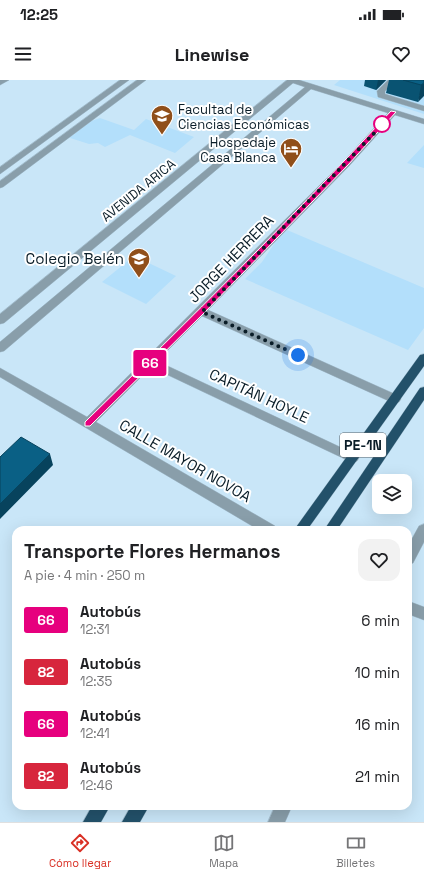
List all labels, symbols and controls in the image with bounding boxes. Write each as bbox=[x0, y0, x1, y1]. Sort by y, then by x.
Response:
text: 12:25 bbox=[20, 5, 58, 24]
icon: menu bbox=[12, 43, 34, 65]
text: Linewise bbox=[175, 43, 249, 66]
icon: heart bbox=[390, 43, 412, 65]
place label: Facultad de Ciencias Económicas bbox=[178, 101, 309, 133]
school or university icon: Facultad de Ciencias Económicas bbox=[149, 103, 175, 136]
unlabelled marker bbox=[373, 115, 391, 133]
place label: Hospedaje Casa Blanca bbox=[200, 134, 277, 166]
hotel icon: Hospedaje Casa Blanca bbox=[278, 136, 304, 169]
street label: AVENIDA ARICA bbox=[98, 155, 179, 225]
street label: JORGE HERRERA bbox=[184, 210, 278, 307]
school or university icon: Colegio Belén bbox=[126, 246, 152, 279]
place label: Colegio Belén bbox=[26, 249, 124, 268]
your location bbox=[288, 345, 308, 365]
line badge: 66 bbox=[132, 350, 168, 376]
text: 66 bbox=[141, 354, 159, 372]
street label: CAPITÁN HOYLE bbox=[206, 364, 312, 427]
street label: CALLE MAYOR NOVOA bbox=[116, 415, 255, 506]
road number: PE-1N bbox=[340, 433, 386, 457]
map controls bbox=[372, 474, 412, 514]
button: layers bbox=[372, 474, 412, 514]
text: Transporte Flores Hermanos bbox=[24, 539, 280, 564]
button: heart bbox=[358, 539, 400, 581]
text: A pie · 4 min · 250 m bbox=[24, 567, 145, 584]
text: Autobús bbox=[80, 602, 141, 621]
text: 66 bbox=[37, 611, 55, 629]
text: 6 min bbox=[361, 611, 400, 630]
text: 12:31 bbox=[80, 621, 110, 638]
text: Autobús bbox=[80, 654, 141, 673]
text: 82 bbox=[38, 663, 54, 681]
text: 10 min bbox=[354, 663, 400, 682]
text: 12:35 bbox=[80, 673, 112, 690]
text: Autobús bbox=[80, 706, 141, 725]
text: 66 bbox=[37, 715, 55, 733]
text: 16 min bbox=[355, 715, 400, 734]
text: 12:41 bbox=[80, 725, 110, 742]
text: Autobús bbox=[80, 758, 141, 777]
text: 82 bbox=[38, 767, 54, 785]
text: 21 min bbox=[355, 767, 400, 786]
text: 12:46 bbox=[80, 777, 113, 794]
tab: Cómo llegar bbox=[49, 832, 111, 870]
tab: Mapa bbox=[209, 832, 238, 870]
tab: Billetes bbox=[336, 832, 375, 870]

